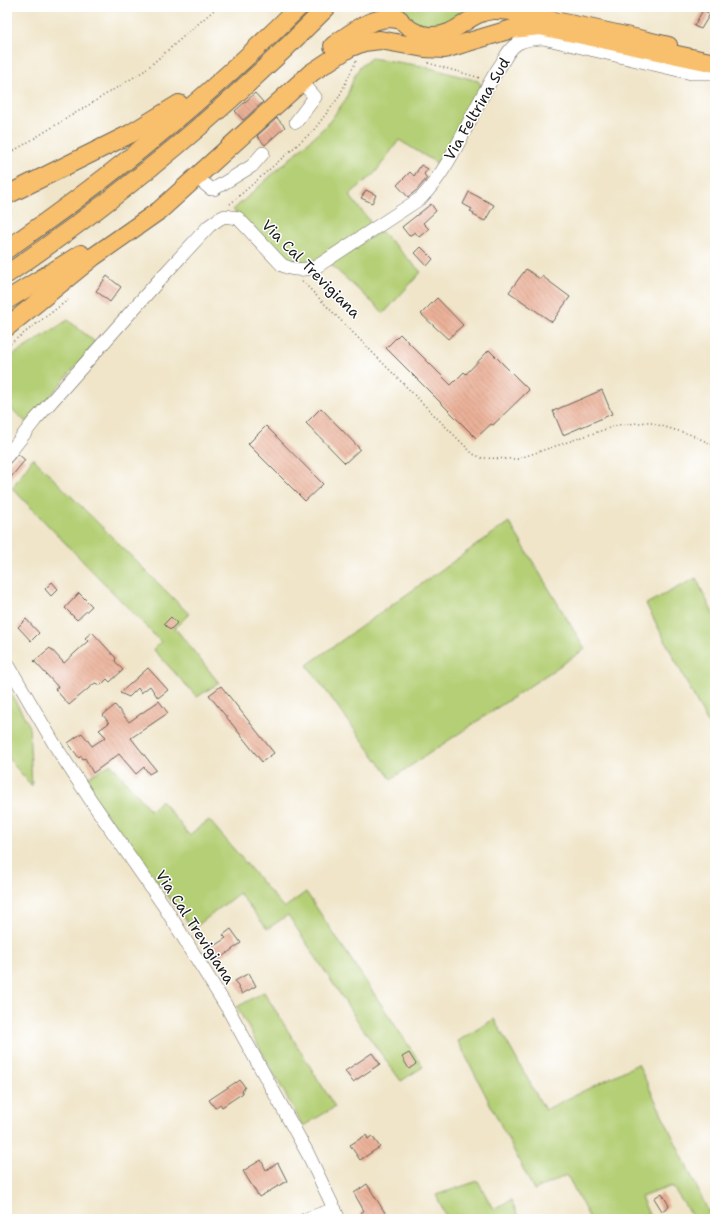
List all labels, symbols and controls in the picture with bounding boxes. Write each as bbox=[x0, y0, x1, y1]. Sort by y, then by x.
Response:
street label: Via Feltrina Sud bbox=[439, 53, 515, 164]
street label: Via Cal Trevigiana bbox=[257, 215, 365, 323]
street label: Via Cal Trevigiana bbox=[151, 866, 240, 988]

